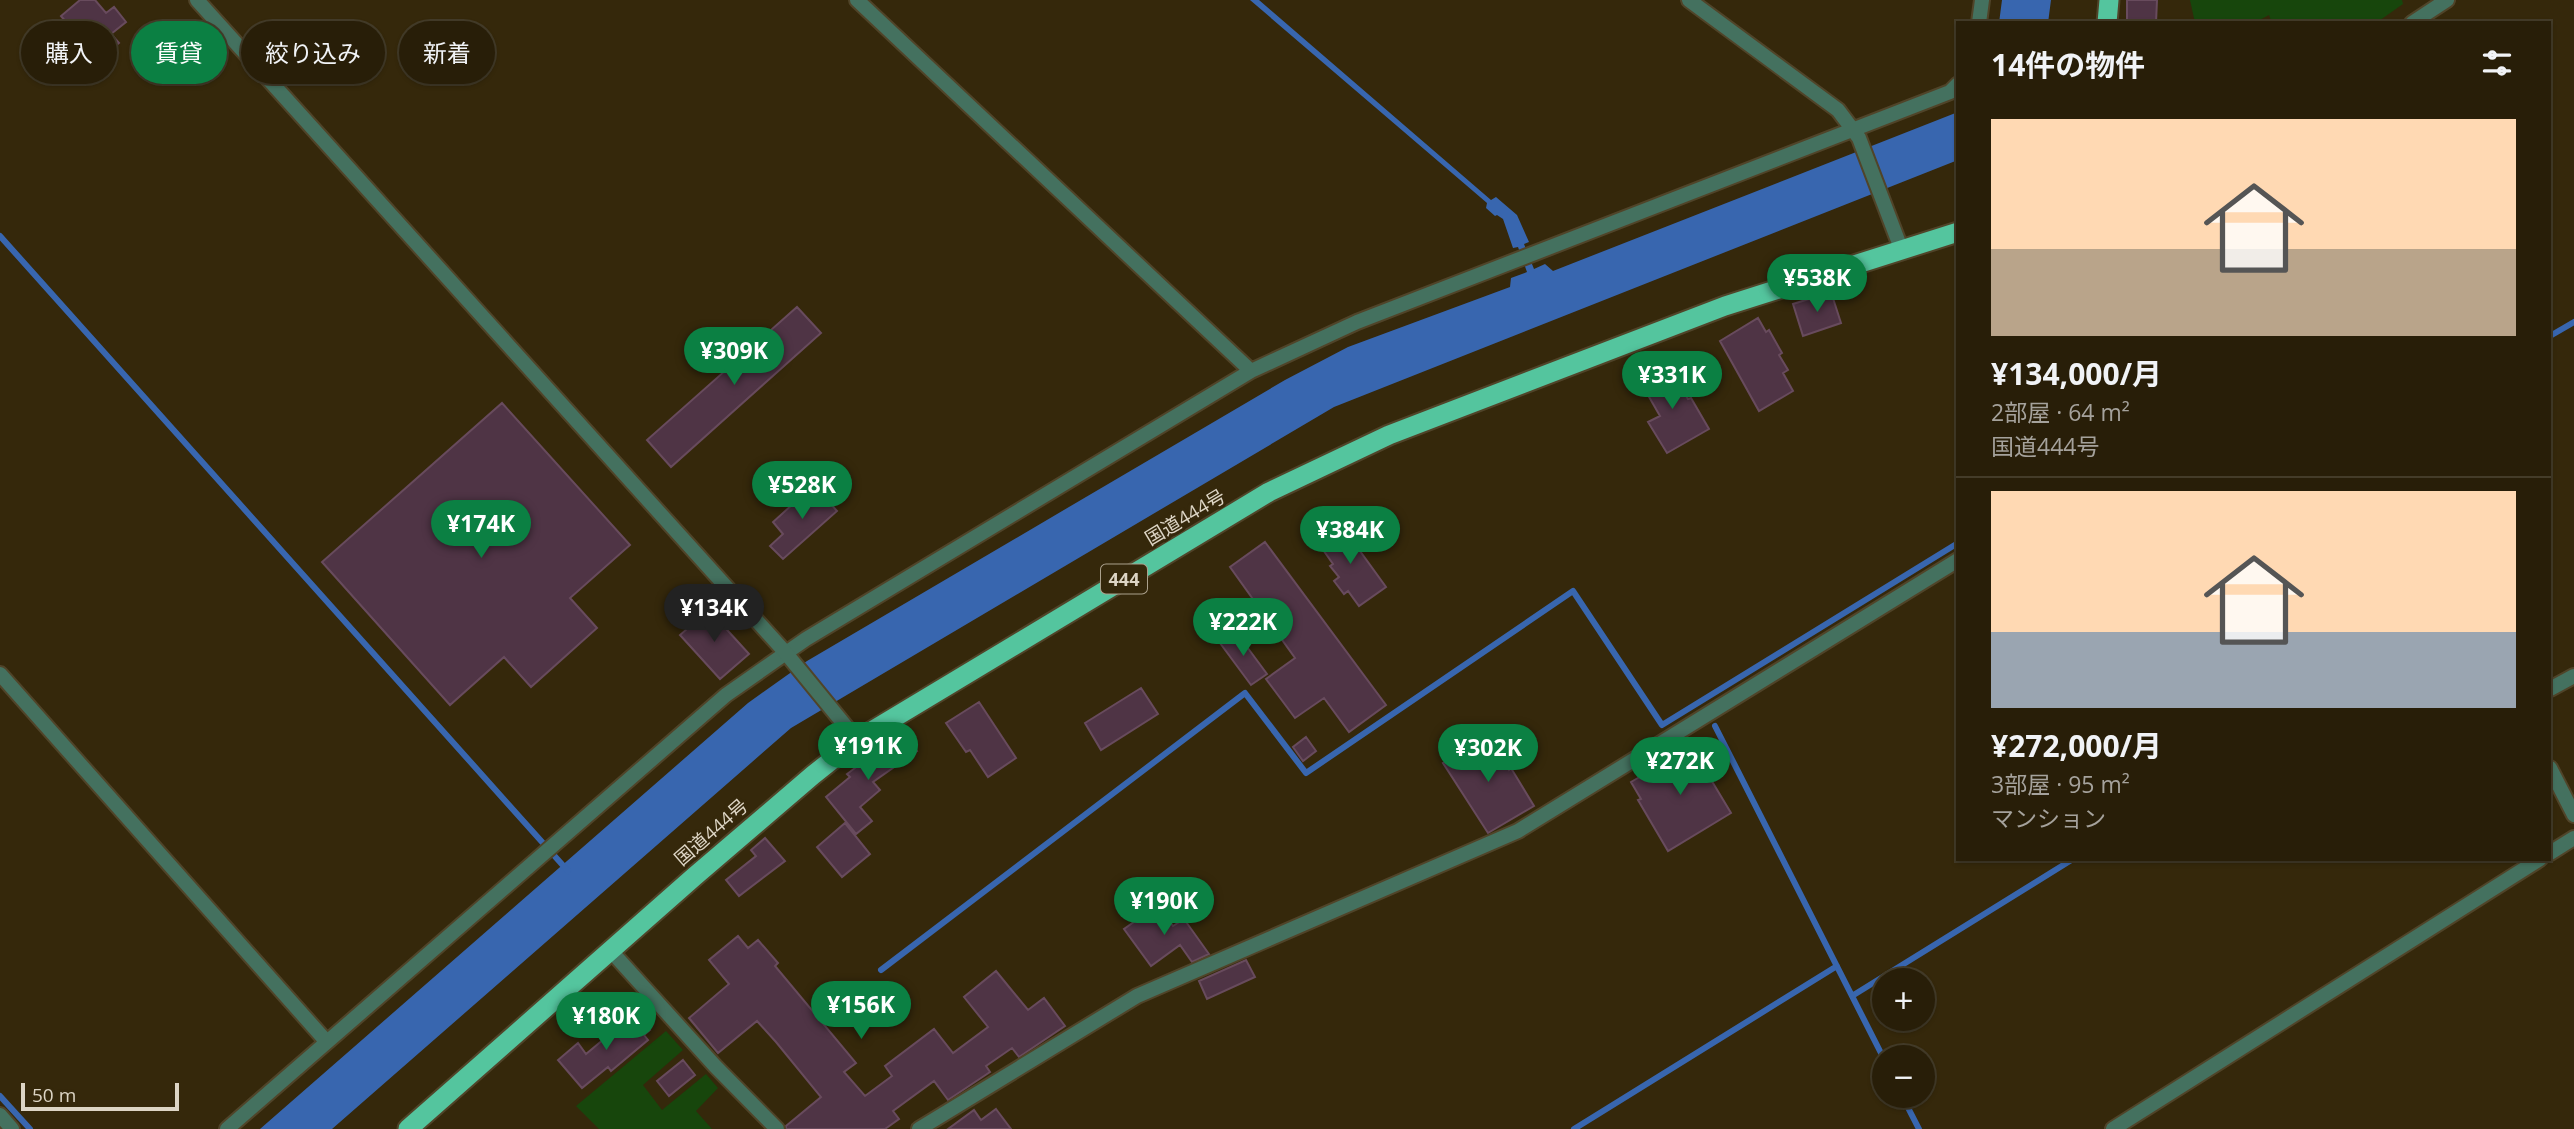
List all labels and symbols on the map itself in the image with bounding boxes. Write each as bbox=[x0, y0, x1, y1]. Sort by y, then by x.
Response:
pin: ¥538K bbox=[1768, 254, 1866, 314]
pin: ¥309K bbox=[685, 328, 783, 387]
pin: ¥331K bbox=[1623, 352, 1721, 411]
pin: ¥528K bbox=[753, 462, 851, 521]
street label: 国道444号 bbox=[1140, 483, 1230, 551]
pin: ¥174K bbox=[432, 500, 530, 560]
pin: ¥384K bbox=[1301, 506, 1399, 566]
road number: 444 bbox=[1101, 564, 1147, 594]
pin: ¥134K bbox=[665, 584, 763, 644]
pin: ¥222K bbox=[1194, 598, 1292, 658]
pin: ¥191K bbox=[819, 722, 917, 782]
pin: ¥302K bbox=[1439, 724, 1537, 784]
pin: ¥272K bbox=[1631, 738, 1729, 797]
street label: 国道444号 bbox=[669, 793, 753, 871]
pin: ¥190K bbox=[1115, 878, 1213, 937]
pin: ¥156K bbox=[812, 982, 910, 1041]
pin: ¥180K bbox=[557, 992, 655, 1052]
scale bar bbox=[21, 1080, 178, 1112]

